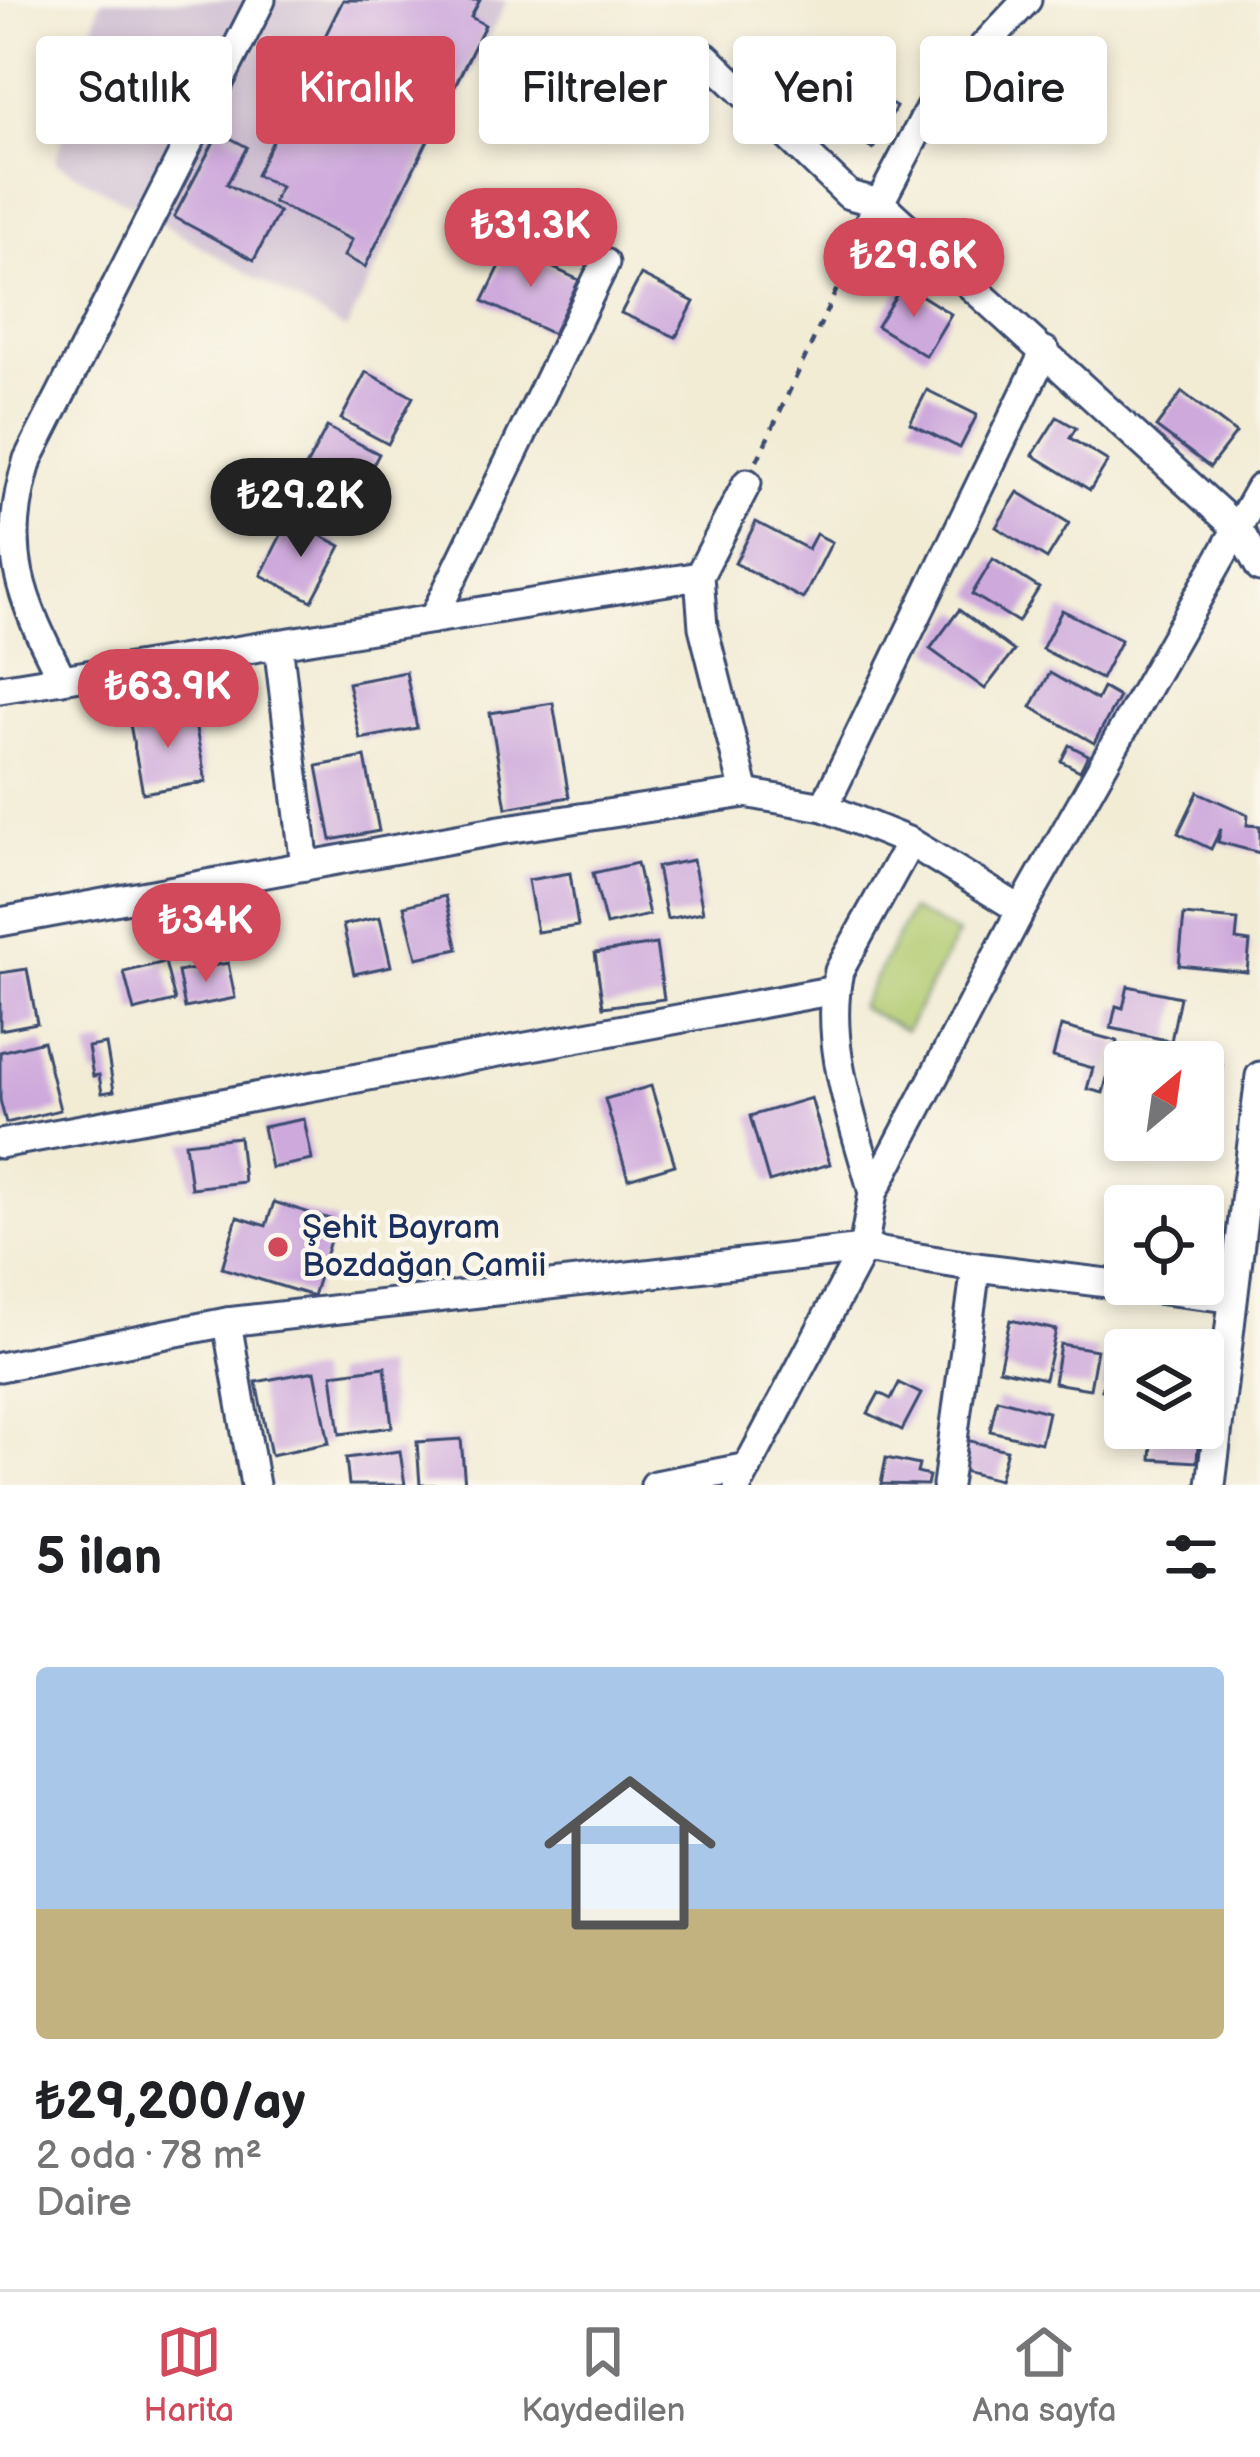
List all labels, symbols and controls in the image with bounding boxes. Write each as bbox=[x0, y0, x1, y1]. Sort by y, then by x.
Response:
chip: Satılık bbox=[36, 36, 232, 144]
chip: Kiralık bbox=[256, 36, 455, 144]
chip: Filtreler bbox=[479, 36, 709, 144]
chip: Yeni bbox=[733, 36, 896, 144]
chip: Daire bbox=[920, 36, 1107, 144]
pin: ₺31.3K bbox=[433, 188, 629, 290]
text: ₺31.3K bbox=[471, 203, 591, 250]
pin: ₺29.6K bbox=[816, 218, 1012, 320]
text: ₺29.6K bbox=[850, 233, 978, 280]
pin: ₺29.2K bbox=[203, 458, 399, 560]
text: ₺29.2K bbox=[238, 473, 364, 520]
pin: ₺63.9K bbox=[70, 649, 266, 751]
text: ₺63.9K bbox=[105, 664, 231, 711]
pin: ₺34K bbox=[135, 883, 277, 985]
text: ₺34K bbox=[159, 898, 253, 945]
north arrow bbox=[1104, 1041, 1224, 1161]
map controls bbox=[1104, 1041, 1224, 1449]
button: locate bbox=[1104, 1185, 1224, 1305]
place label: Şehit Bayram Bozdağan Camii bbox=[302, 1208, 546, 1286]
marker: Şehit Bayram Bozdağan Camii bbox=[265, 1234, 291, 1260]
button: layers bbox=[1104, 1329, 1224, 1449]
icon: filters bbox=[1158, 1524, 1224, 1590]
text: 5 ilan bbox=[36, 1527, 162, 1588]
icon: home bbox=[522, 1745, 738, 1961]
text: ₺29,200/ay bbox=[36, 2072, 305, 2133]
text: 2 oda · 78 m² bbox=[36, 2133, 262, 2180]
text: Daire bbox=[36, 2180, 132, 2227]
tab: Harita bbox=[144, 2319, 234, 2431]
tab: Kaydedilen bbox=[521, 2319, 685, 2431]
tab: Ana sayfa bbox=[972, 2319, 1116, 2431]

